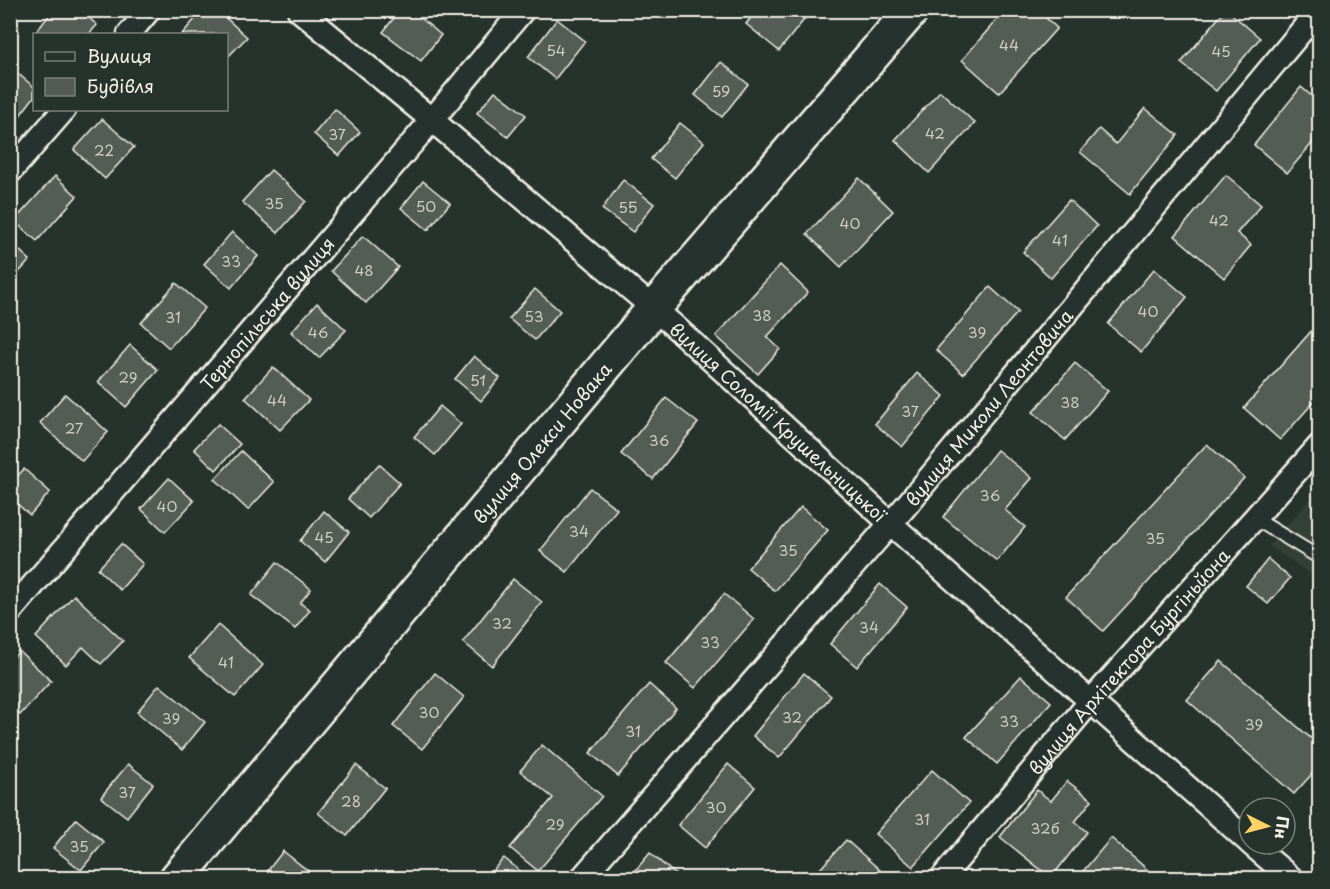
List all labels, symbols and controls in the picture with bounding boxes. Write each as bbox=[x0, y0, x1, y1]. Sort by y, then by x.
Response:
legend bbox=[33, 33, 228, 111]
house number: 44 bbox=[999, 33, 1019, 56]
house number: 54 bbox=[546, 38, 566, 61]
house number: 45 bbox=[1211, 39, 1231, 62]
text: Вулиця bbox=[87, 42, 152, 69]
text: Будівля bbox=[87, 72, 154, 99]
house number: 59 bbox=[712, 79, 730, 102]
house number: 42 bbox=[925, 121, 945, 144]
house number: 37 bbox=[328, 122, 346, 145]
house number: 22 bbox=[94, 138, 114, 161]
house number: 35 bbox=[264, 191, 284, 214]
house number: 50 bbox=[416, 194, 436, 217]
house number: 55 bbox=[618, 195, 638, 218]
house number: 42 bbox=[1209, 208, 1229, 231]
house number: 40 bbox=[840, 211, 860, 234]
house number: 41 bbox=[1052, 228, 1068, 251]
street label: Тернопільська вулиця bbox=[193, 230, 340, 396]
house number: 33 bbox=[221, 249, 241, 272]
house number: 48 bbox=[354, 258, 374, 281]
house number: 40 bbox=[1138, 299, 1158, 322]
street label: вулиця Миколи Леонтовича bbox=[898, 302, 1079, 511]
house number: 38 bbox=[752, 303, 772, 326]
house number: 53 bbox=[524, 304, 544, 327]
house number: 31 bbox=[165, 305, 181, 328]
street label: вулиця Соломії Крушельницької bbox=[664, 315, 894, 528]
house number: 46 bbox=[308, 320, 328, 343]
house number: 39 bbox=[968, 320, 986, 343]
street label: вулиця Олекси Новака bbox=[466, 355, 618, 529]
house number: 29 bbox=[118, 365, 138, 388]
house number: 51 bbox=[470, 368, 486, 391]
house number: 44 bbox=[267, 388, 287, 411]
house number: 38 bbox=[1060, 390, 1080, 413]
house number: 37 bbox=[901, 399, 919, 422]
house number: 27 bbox=[65, 416, 84, 439]
house number: 36 bbox=[649, 428, 669, 451]
house number: 36 bbox=[980, 483, 1000, 506]
house number: 40 bbox=[157, 494, 177, 517]
house number: 34 bbox=[569, 519, 589, 542]
house number: 45 bbox=[314, 525, 334, 548]
house number: 35 bbox=[1145, 526, 1165, 549]
house number: 35 bbox=[778, 538, 798, 561]
street label: вулиця Архітектора Бургіньйона bbox=[1021, 541, 1236, 780]
house number: 32 bbox=[492, 611, 512, 634]
house number: 34 bbox=[859, 615, 879, 638]
house number: 33 bbox=[700, 630, 720, 653]
house number: 41 bbox=[218, 650, 234, 673]
house number: 30 bbox=[419, 700, 439, 723]
house number: 32 bbox=[782, 705, 802, 728]
house number: 39 bbox=[162, 706, 180, 729]
house number: 33 bbox=[999, 709, 1019, 732]
house number: 39 bbox=[1245, 712, 1263, 735]
house number: 31 bbox=[625, 719, 641, 742]
house number: 37 bbox=[118, 780, 136, 803]
house number: 28 bbox=[341, 789, 361, 812]
house number: 30 bbox=[706, 795, 726, 818]
north arrow bbox=[1237, 796, 1297, 856]
house number: 31 bbox=[914, 807, 930, 830]
house number: 29 bbox=[545, 812, 565, 835]
text: Пн bbox=[1270, 815, 1296, 840]
house number: 32б bbox=[1031, 816, 1060, 839]
house number: 35 bbox=[69, 834, 89, 857]

